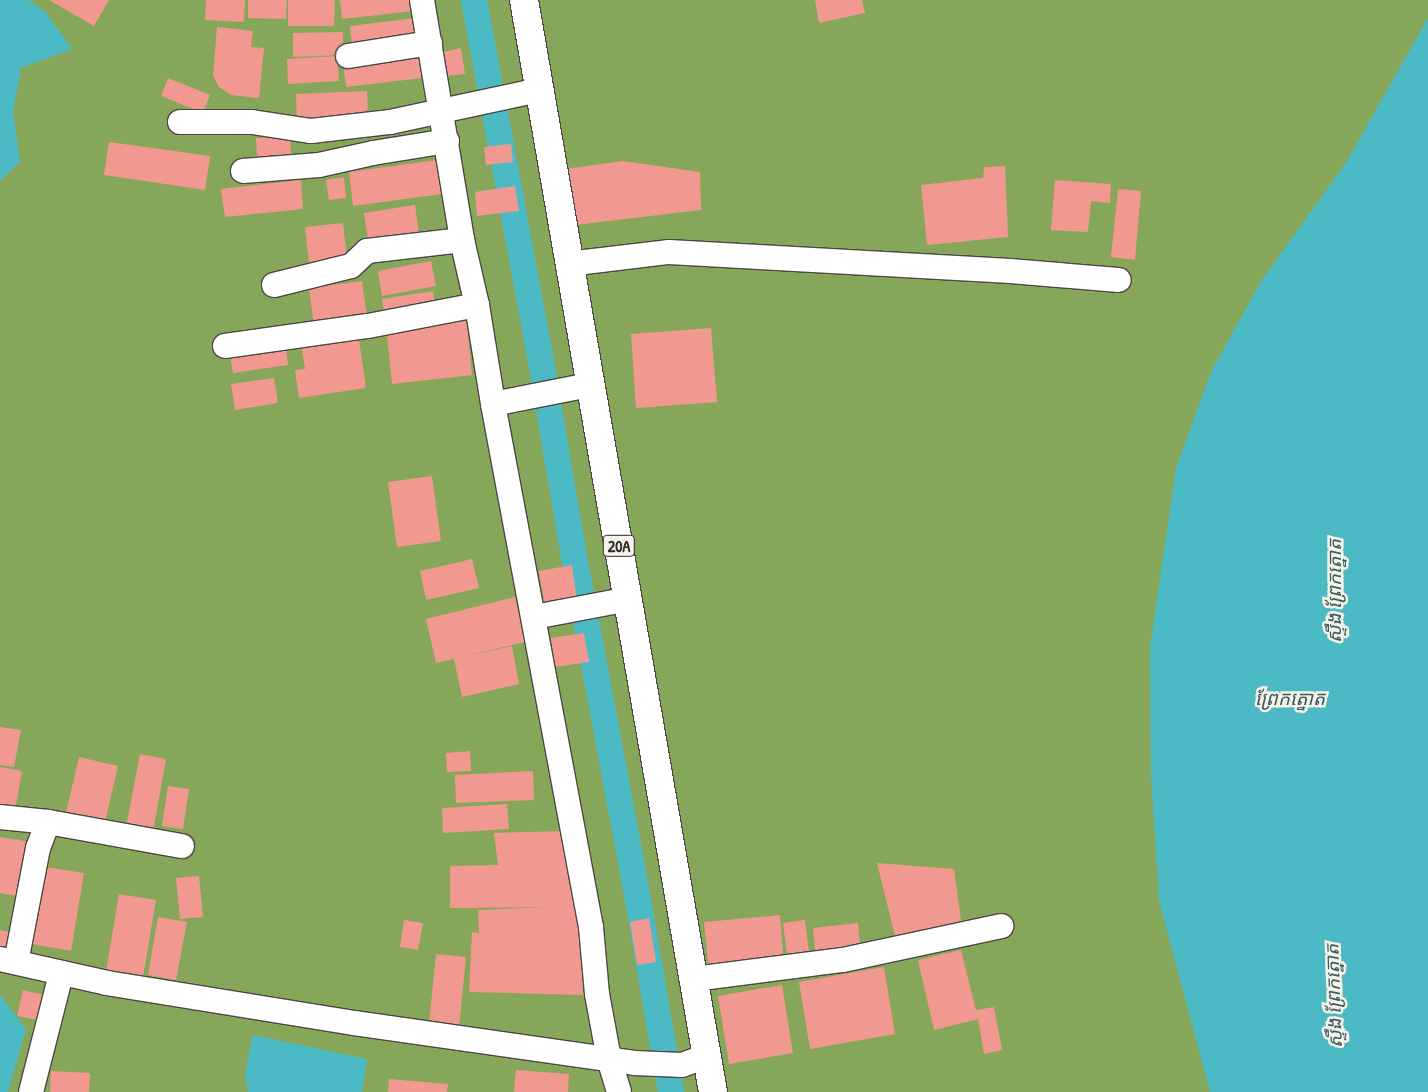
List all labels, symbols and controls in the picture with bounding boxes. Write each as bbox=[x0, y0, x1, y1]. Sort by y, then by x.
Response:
road number: 20A bbox=[603, 532, 635, 560]
water label: ស្ទឹង ព្រែកត្នោត bbox=[1324, 539, 1346, 643]
water label: ព្រែកត្នោត bbox=[1255, 688, 1325, 710]
water label: ស្ទឹង ព្រែកត្នោត bbox=[1321, 944, 1347, 1048]

